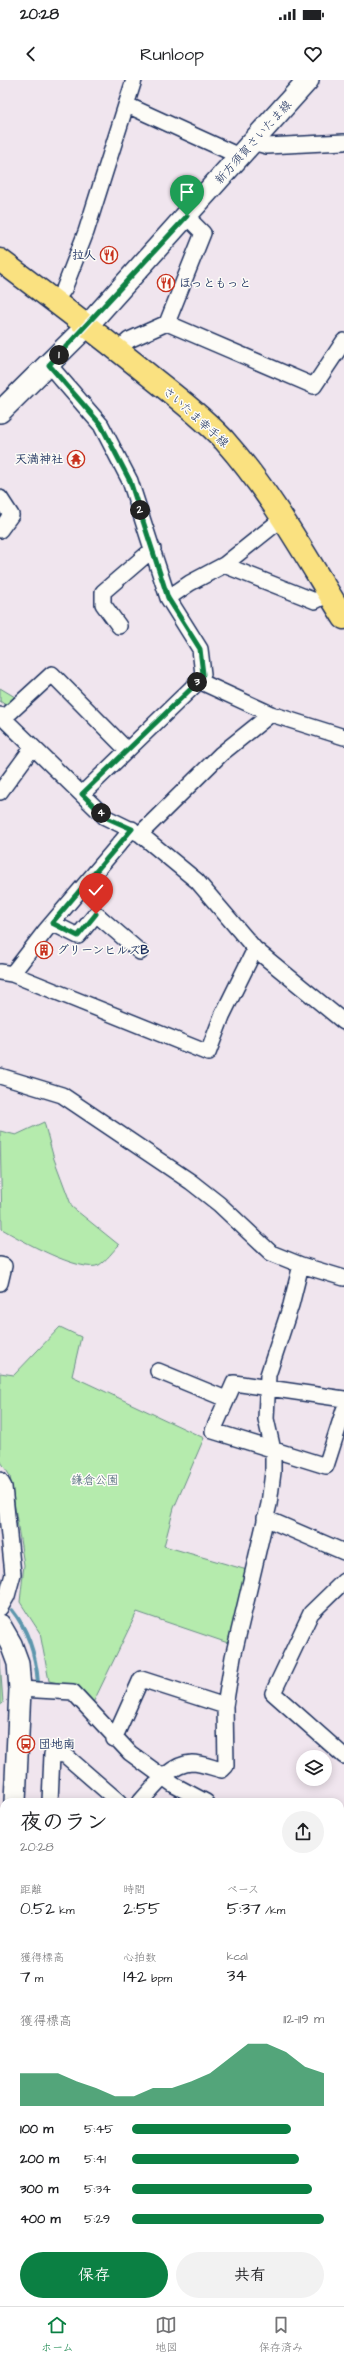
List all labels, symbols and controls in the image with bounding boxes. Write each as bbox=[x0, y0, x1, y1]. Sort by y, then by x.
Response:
text: 20:28 bbox=[20, 4, 59, 25]
text: Runloop bbox=[140, 42, 204, 67]
icon: back bbox=[20, 43, 42, 65]
icon: heart bbox=[302, 43, 324, 65]
street label: 新方須賀さいたま線 bbox=[211, 97, 296, 188]
pin bbox=[170, 175, 204, 216]
icon: arrive bbox=[176, 181, 198, 203]
restaurant icon: 拉人 bbox=[99, 245, 119, 265]
place label: 拉人 bbox=[72, 247, 96, 264]
restaurant icon: ほっともっと bbox=[156, 273, 176, 293]
place label: ほっともっと bbox=[179, 275, 251, 292]
pin: 1 bbox=[49, 345, 69, 365]
text: 1 bbox=[58, 347, 60, 362]
street label: さいたま幸手線 bbox=[159, 383, 232, 452]
temple icon: 天満神社 bbox=[66, 449, 86, 469]
place label: 天満神社 bbox=[15, 451, 63, 468]
pin: 2 bbox=[130, 500, 150, 520]
text: 2 bbox=[137, 502, 143, 517]
pin: 3 bbox=[187, 672, 207, 692]
text: 3 bbox=[194, 674, 200, 689]
pin: 4 bbox=[91, 803, 111, 823]
text: 4 bbox=[97, 805, 105, 820]
pin bbox=[79, 873, 113, 914]
icon: check bbox=[85, 879, 107, 901]
building icon: グリーンヒルズB bbox=[34, 940, 54, 960]
place label: グリーンヒルズB bbox=[57, 942, 150, 959]
park label: 鎌倉公園 bbox=[71, 1472, 119, 1489]
bus stop icon: 団地南 bbox=[16, 1734, 36, 1754]
place label: 団地南 bbox=[39, 1736, 75, 1753]
map controls bbox=[296, 1750, 332, 1786]
button: layers bbox=[296, 1750, 332, 1786]
text: 夜のラン bbox=[20, 1807, 108, 1838]
button: share bbox=[282, 1811, 324, 1853]
text: 20:28 bbox=[20, 1838, 54, 1856]
text: 距離 bbox=[20, 1882, 42, 1897]
text: 時間 bbox=[123, 1882, 145, 1897]
text: ペース bbox=[227, 1882, 259, 1897]
text: 0.52 bbox=[20, 1897, 55, 1921]
text: 2:55 bbox=[123, 1897, 160, 1921]
text: 5:37 bbox=[227, 1897, 261, 1921]
text: km bbox=[55, 1903, 75, 1918]
text: /km bbox=[261, 1903, 285, 1918]
text: kcal bbox=[227, 1949, 248, 1964]
text: 獲得標高 bbox=[20, 1950, 64, 1965]
text: 心拍数 bbox=[123, 1950, 156, 1965]
text: 34 bbox=[227, 1964, 247, 1988]
text: 7 bbox=[20, 1965, 30, 1989]
text: 142 bbox=[123, 1965, 147, 1989]
text: m bbox=[30, 1971, 43, 1986]
text: bpm bbox=[147, 1971, 172, 1986]
text: 112–119 m bbox=[283, 2010, 324, 2028]
text: 獲得標高 bbox=[20, 2012, 72, 2030]
text: 100 m bbox=[20, 2120, 53, 2138]
text: 5:45 bbox=[84, 2120, 113, 2138]
text: 200 m bbox=[20, 2150, 59, 2168]
text: 5:41 bbox=[84, 2150, 106, 2168]
text: 300 m bbox=[20, 2180, 58, 2198]
text: 5:34 bbox=[84, 2180, 111, 2198]
text: 400 m bbox=[20, 2210, 61, 2228]
text: 5:29 bbox=[84, 2210, 110, 2228]
button: 保存 bbox=[20, 2252, 168, 2298]
button: 共有 bbox=[176, 2252, 324, 2298]
tab: ホーム bbox=[41, 2314, 73, 2355]
tab: 地図 bbox=[155, 2314, 177, 2355]
tab: 保存済み bbox=[259, 2314, 303, 2355]

